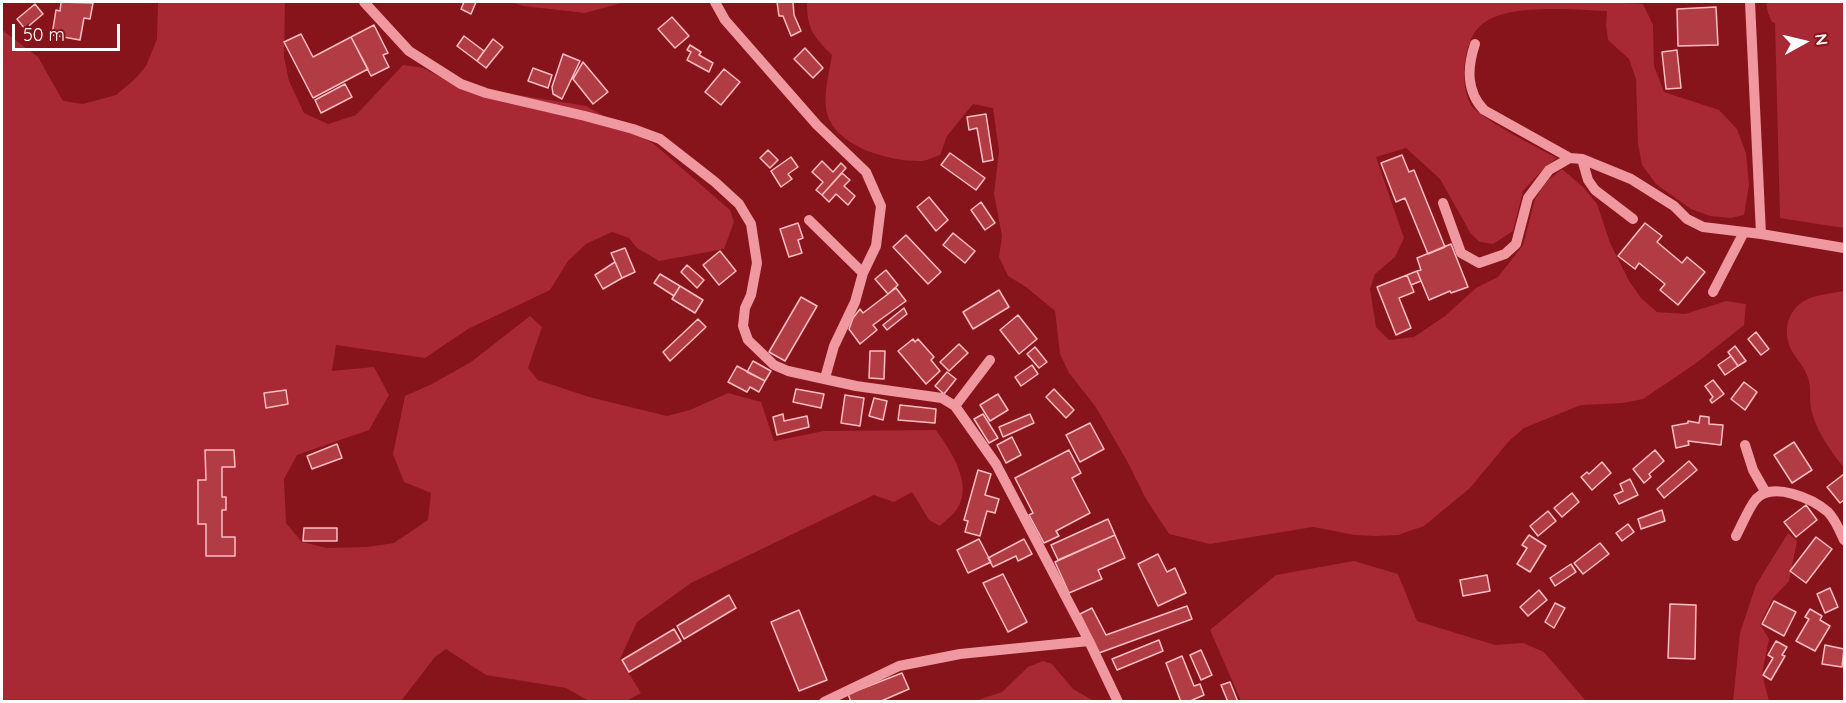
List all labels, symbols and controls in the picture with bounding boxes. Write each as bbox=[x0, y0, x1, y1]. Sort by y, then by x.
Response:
scale bar bbox=[15, 12, 123, 50]
north arrow bbox=[1774, 12, 1834, 72]
text: 50 m bbox=[23, 23, 65, 46]
text: N bbox=[1811, 32, 1833, 47]

